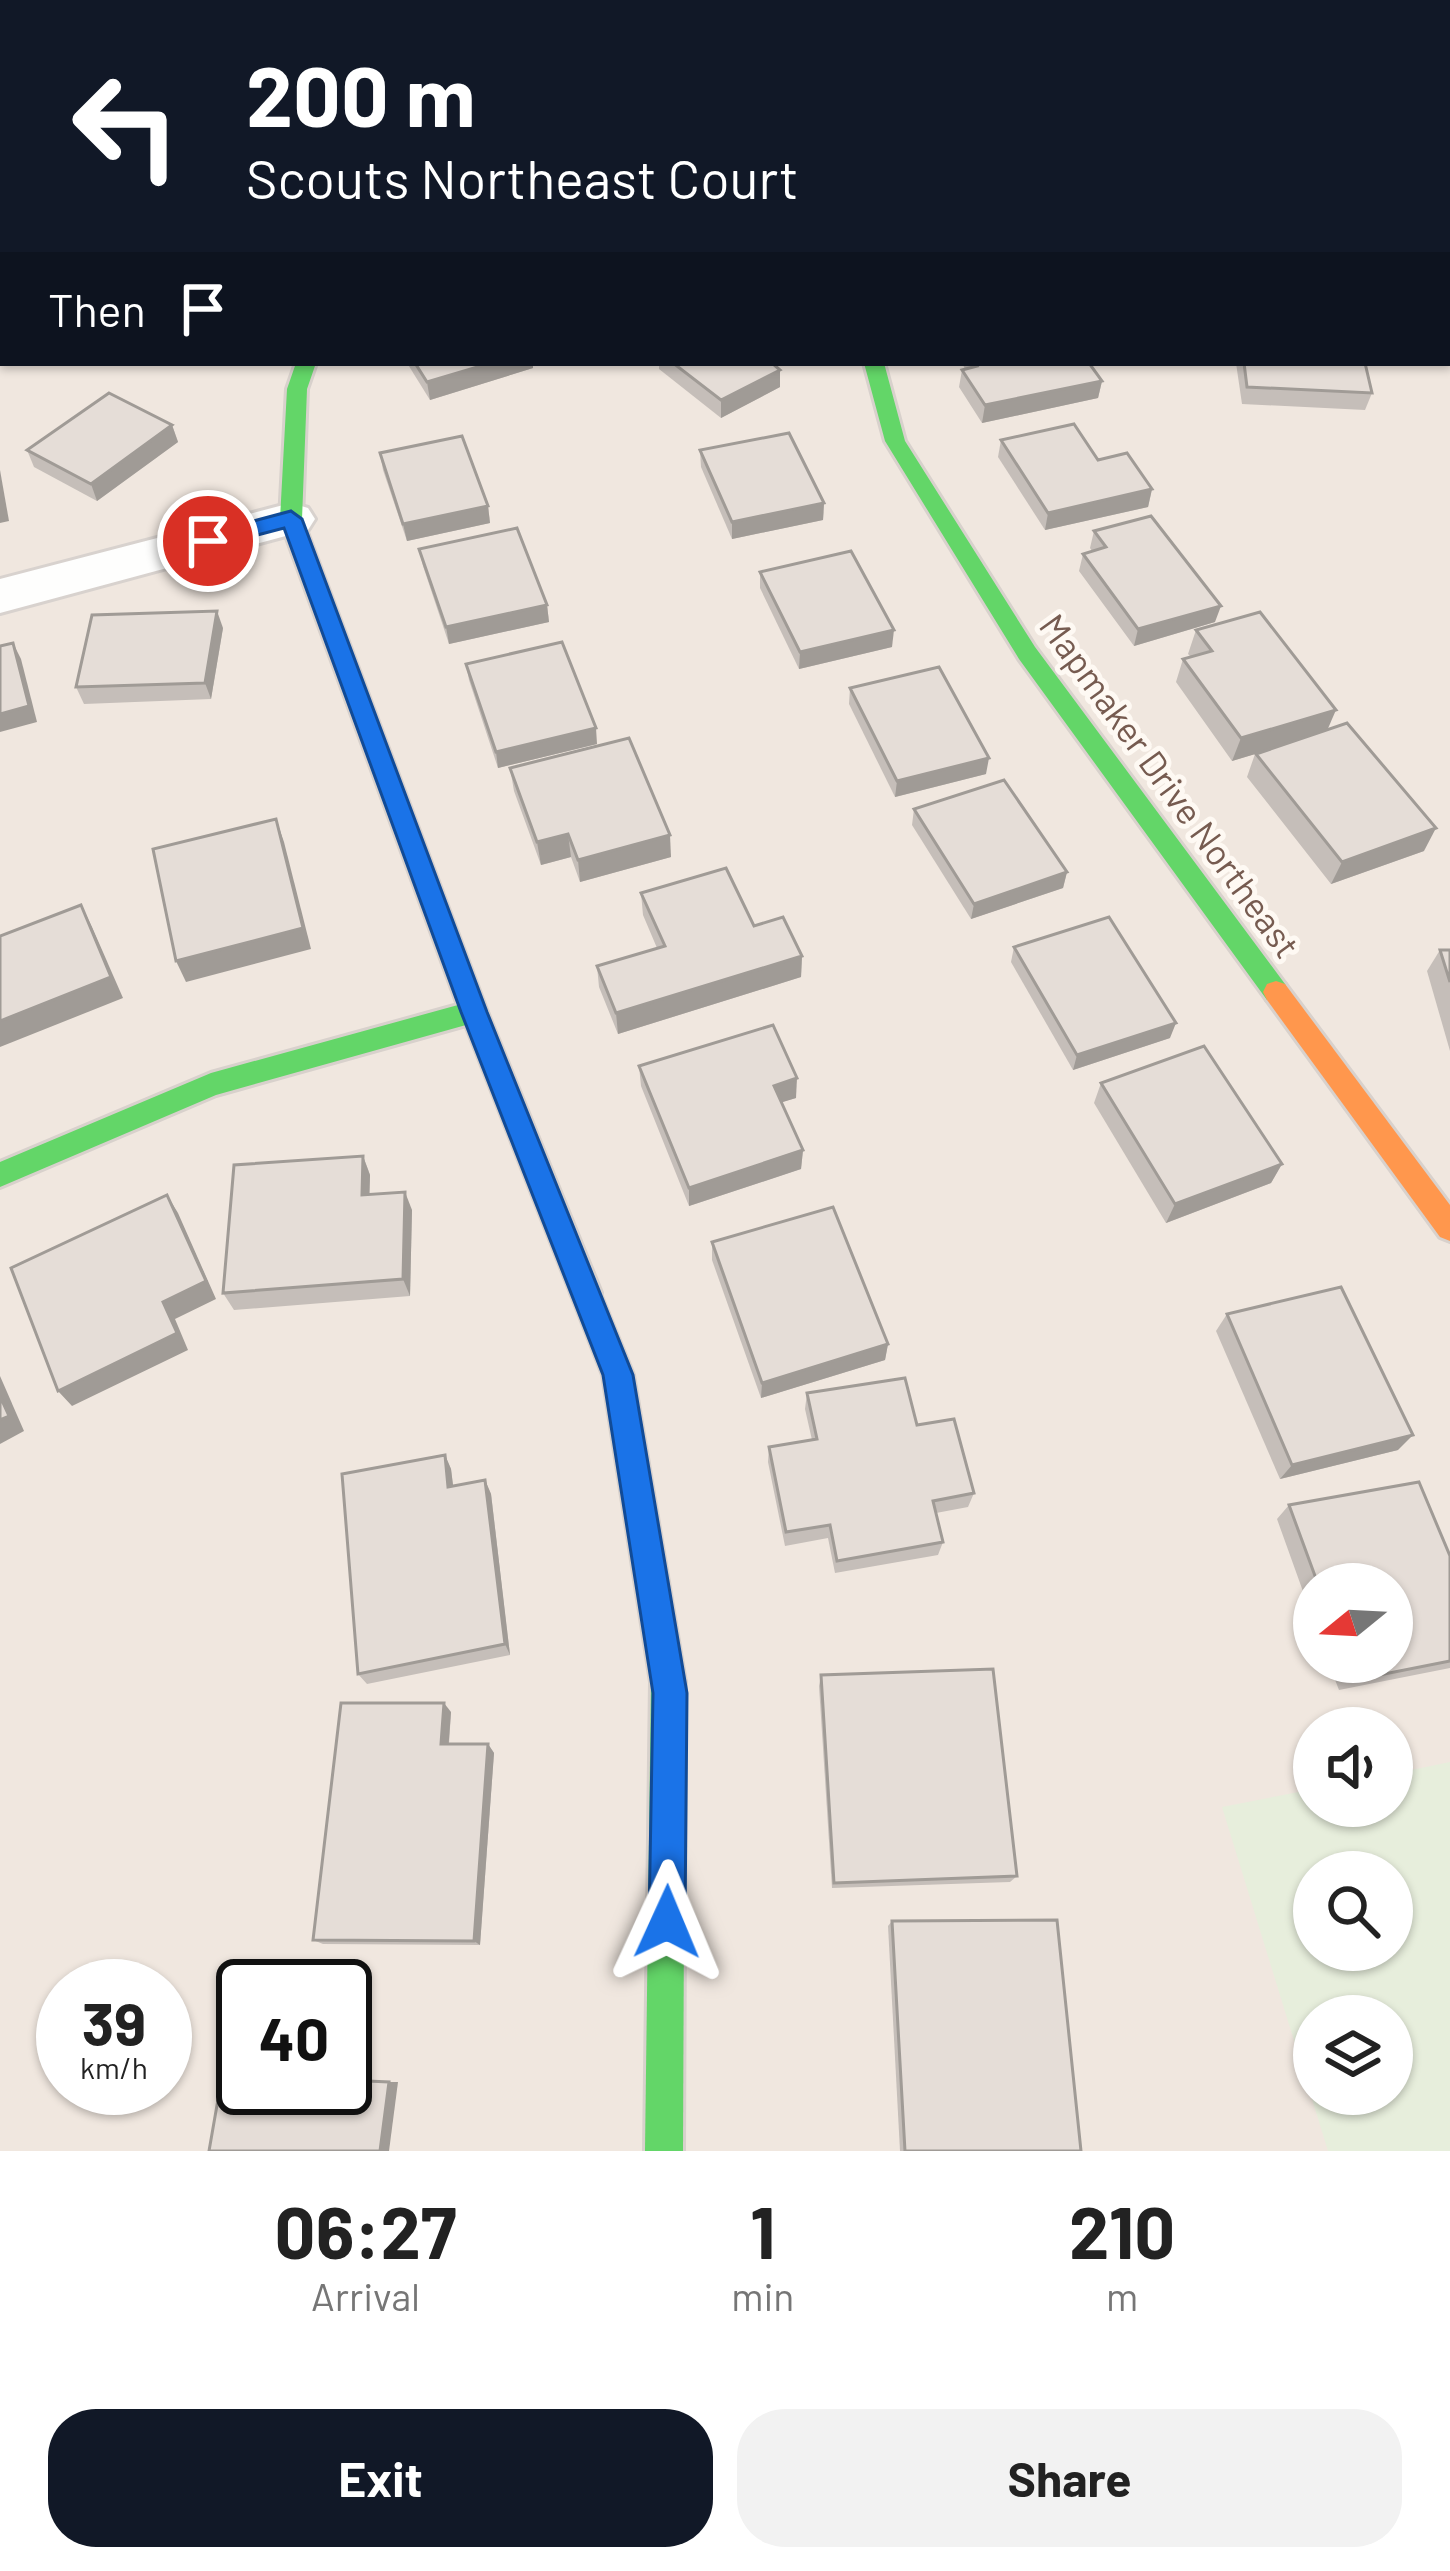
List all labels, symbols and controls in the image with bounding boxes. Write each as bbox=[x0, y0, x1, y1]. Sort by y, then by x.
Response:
text: 200 m bbox=[246, 43, 476, 144]
icon: left bbox=[48, 48, 204, 204]
text: Scouts Northeast Court bbox=[246, 145, 799, 210]
icon: arrive bbox=[170, 276, 236, 342]
text: Then bbox=[48, 282, 146, 336]
pin bbox=[157, 490, 259, 592]
icon: arrive bbox=[175, 508, 241, 574]
street label: Mapmaker Drive Northeast bbox=[1032, 605, 1310, 965]
north arrow bbox=[1293, 1563, 1413, 1683]
map controls bbox=[1293, 1563, 1413, 2115]
button: sound bbox=[1293, 1707, 1413, 1827]
button: search bbox=[1293, 1851, 1413, 1971]
position arrow bbox=[604, 1859, 730, 1985]
speed limit sign: 40 bbox=[216, 1959, 372, 2115]
text: 39 bbox=[82, 1986, 146, 2058]
button: layers bbox=[1293, 1995, 1413, 2115]
text: km/h bbox=[80, 2049, 148, 2085]
text: 06:27 bbox=[275, 2187, 457, 2273]
text: 1 bbox=[750, 2187, 776, 2273]
text: 210 bbox=[1069, 2187, 1175, 2273]
text: Arrival bbox=[311, 2272, 420, 2319]
text: min bbox=[731, 2272, 794, 2319]
text: m bbox=[1106, 2272, 1138, 2319]
button: Exit bbox=[48, 2409, 713, 2547]
button: Share bbox=[737, 2409, 1402, 2547]

